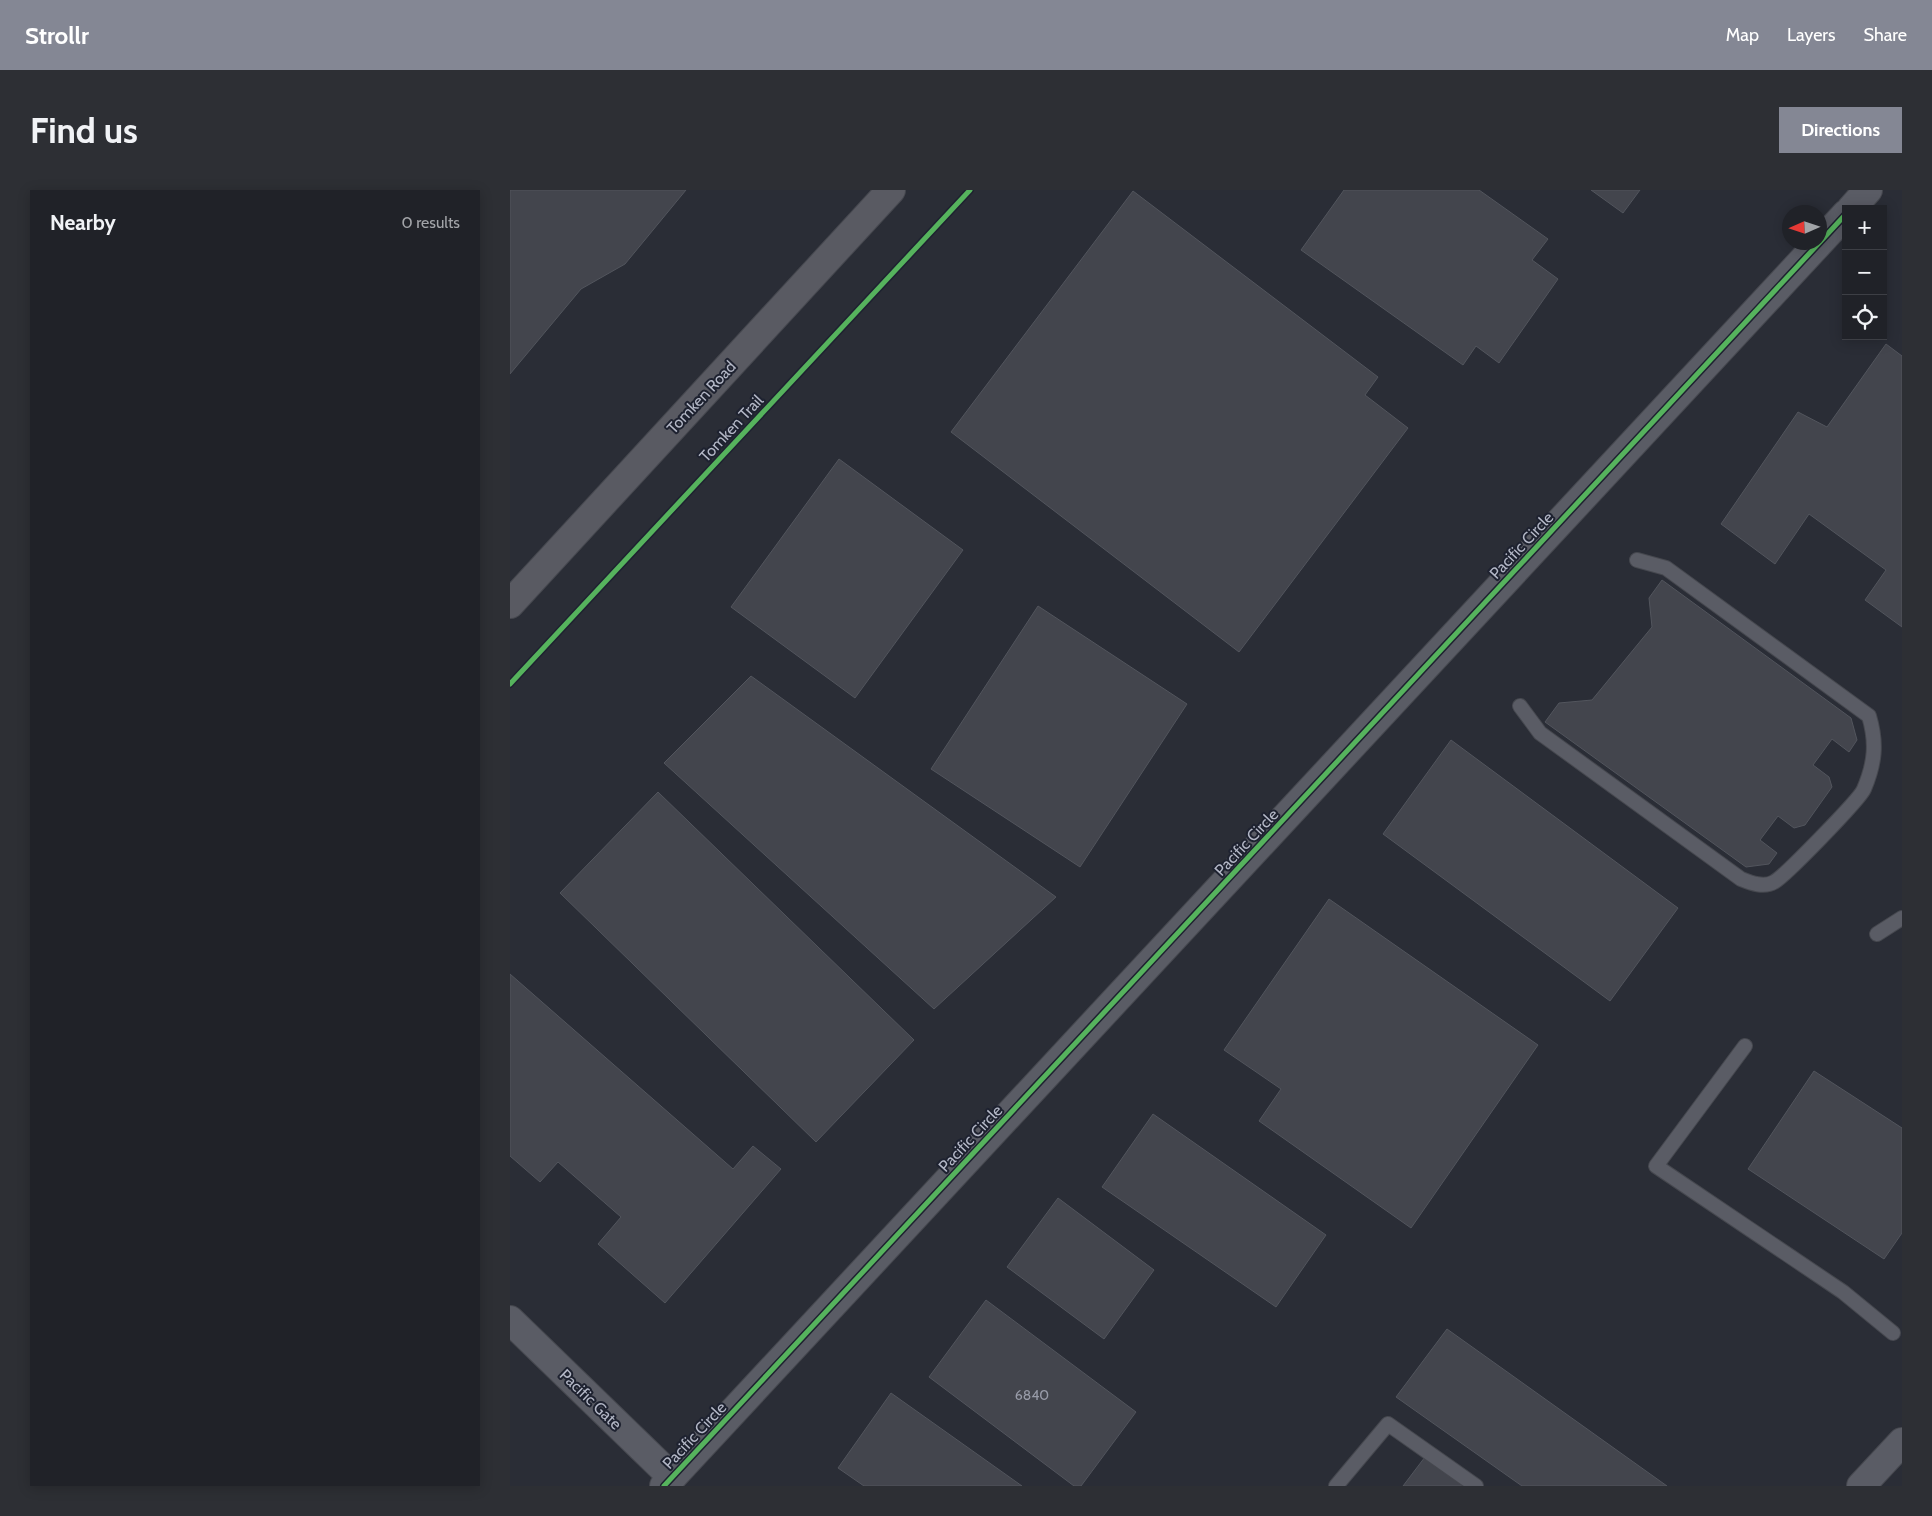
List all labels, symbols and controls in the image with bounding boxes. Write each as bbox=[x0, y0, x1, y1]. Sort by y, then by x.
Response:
text: Strollr bbox=[25, 21, 89, 50]
text: Map bbox=[1726, 24, 1759, 46]
text: Layers bbox=[1787, 24, 1836, 46]
text: Share bbox=[1864, 24, 1907, 46]
button: Directions bbox=[1779, 107, 1902, 153]
text: Find us bbox=[30, 109, 138, 152]
north arrow bbox=[1782, 205, 1827, 250]
map controls bbox=[1842, 205, 1887, 340]
button: + bbox=[1842, 205, 1887, 250]
text: Nearby bbox=[50, 210, 116, 235]
text: 0 results bbox=[401, 213, 460, 232]
button: − bbox=[1842, 250, 1887, 295]
button: locate bbox=[1842, 295, 1887, 340]
street label: Tomken Road bbox=[663, 357, 740, 438]
street label: Tomken Trail bbox=[696, 391, 767, 466]
street label: Pacific Circle bbox=[1486, 508, 1557, 583]
street label: Pacific Circle bbox=[1211, 805, 1282, 880]
street label: Pacific Circle bbox=[935, 1101, 1006, 1176]
street label: Pacific Gate bbox=[556, 1365, 626, 1433]
house number: 6840 bbox=[1015, 1386, 1049, 1404]
street label: Pacific Circle bbox=[659, 1398, 730, 1473]

